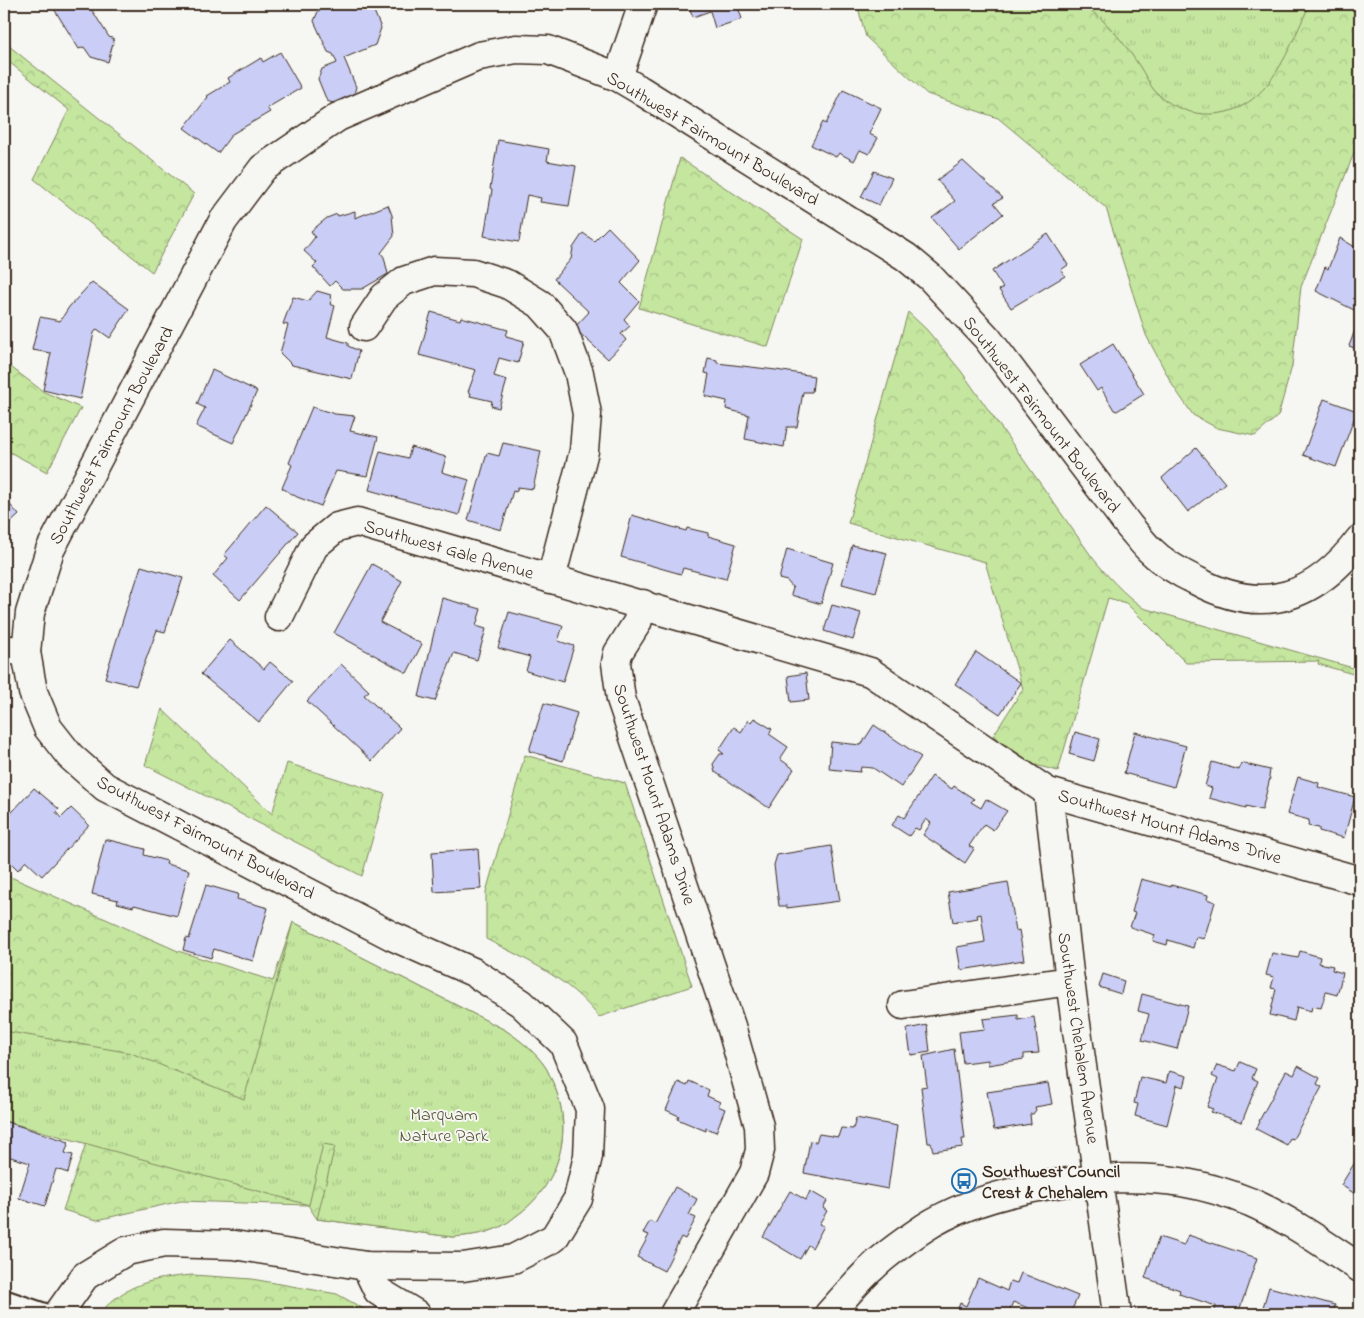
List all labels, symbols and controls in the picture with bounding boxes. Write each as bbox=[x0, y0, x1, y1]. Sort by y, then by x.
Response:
street label: Southwest Fairmount Boulevard bbox=[601, 66, 823, 214]
street label: Southwest Fairmount Boulevard bbox=[955, 311, 1126, 519]
street label: Southwest Fairmount Boulevard bbox=[44, 322, 181, 550]
street label: Southwest Gale Avenue bbox=[360, 514, 537, 588]
street label: Southwest Mount Adams Drive bbox=[605, 681, 702, 910]
street label: Southwest Fairmount Boulevard bbox=[91, 770, 319, 907]
street label: Southwest Mount Adams Drive bbox=[1055, 784, 1285, 873]
street label: Southwest Chehalem Avenue bbox=[1049, 931, 1105, 1147]
park label: Marquam Nature Park bbox=[400, 1103, 489, 1150]
place label: Southwest Council Crest & Chehalem bbox=[982, 1160, 1120, 1207]
bus stop icon: Southwest Council Crest & Chehalem bbox=[951, 1168, 977, 1194]

